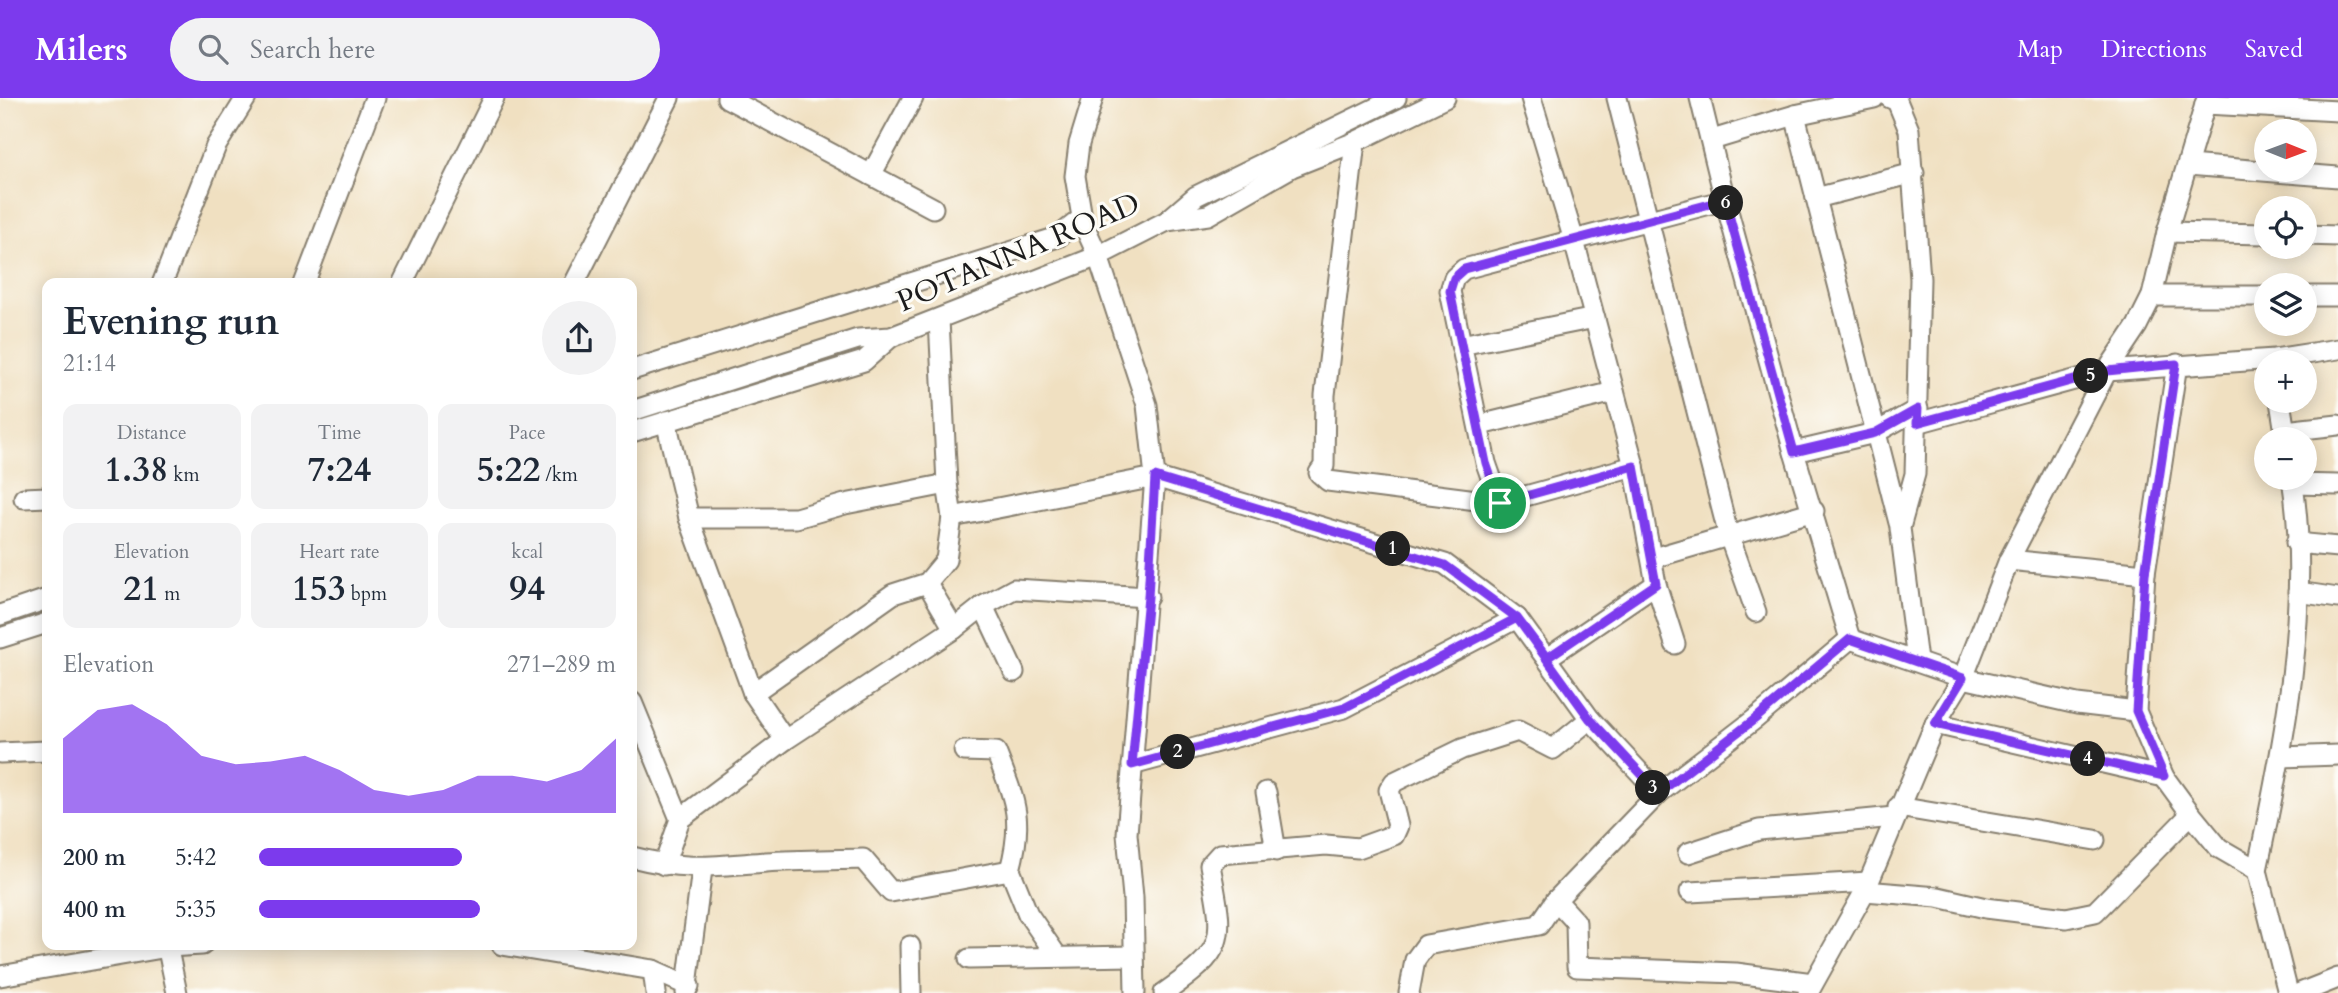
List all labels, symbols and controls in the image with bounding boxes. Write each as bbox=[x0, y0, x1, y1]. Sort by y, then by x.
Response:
search box bbox=[170, 18, 660, 81]
text: Milers bbox=[35, 27, 128, 72]
icon: search bbox=[194, 30, 232, 68]
text: Search here bbox=[250, 32, 376, 67]
text: Map bbox=[2017, 33, 2063, 66]
text: Directions bbox=[2101, 33, 2207, 66]
text: Saved bbox=[2245, 33, 2303, 66]
north arrow bbox=[2254, 119, 2317, 182]
map controls bbox=[2254, 119, 2317, 490]
street label: POTANNA ROAD bbox=[891, 183, 1146, 322]
pin: 6 bbox=[1708, 186, 1744, 220]
text: 6 bbox=[1721, 189, 1730, 215]
button: locate bbox=[2254, 196, 2317, 259]
button: layers bbox=[2254, 273, 2317, 336]
text: Evening run bbox=[63, 296, 279, 348]
button: share bbox=[542, 301, 616, 375]
text: 21:14 bbox=[63, 348, 116, 379]
button: + bbox=[2254, 350, 2317, 413]
pin: 5 bbox=[2074, 358, 2108, 394]
text: 5 bbox=[2086, 362, 2095, 388]
text: Distance bbox=[117, 420, 187, 446]
text: Time bbox=[318, 420, 361, 446]
text: Pace bbox=[509, 420, 546, 446]
button: − bbox=[2254, 427, 2317, 490]
text: 1.38 bbox=[104, 446, 168, 494]
text: 7:24 bbox=[308, 446, 371, 494]
text: 5:22 bbox=[476, 446, 540, 494]
text: km bbox=[168, 462, 199, 488]
text: /km bbox=[540, 462, 578, 488]
pin bbox=[1470, 473, 1530, 533]
icon: arrive bbox=[1481, 484, 1519, 522]
pin: 1 bbox=[1376, 532, 1410, 566]
text: 1 bbox=[1388, 535, 1397, 561]
text: Elevation bbox=[114, 539, 190, 565]
text: Heart rate bbox=[299, 539, 380, 565]
text: kcal bbox=[511, 539, 543, 565]
text: 21 bbox=[123, 565, 159, 613]
text: 153 bbox=[292, 565, 346, 613]
text: 94 bbox=[509, 565, 545, 613]
text: m bbox=[159, 581, 180, 607]
text: bpm bbox=[346, 581, 387, 607]
text: Elevation bbox=[63, 649, 154, 680]
text: 271–289 m bbox=[507, 649, 616, 680]
pin: 2 bbox=[1160, 734, 1196, 770]
text: 2 bbox=[1173, 738, 1182, 764]
pin: 4 bbox=[2070, 742, 2106, 776]
text: 4 bbox=[2083, 745, 2092, 771]
pin: 3 bbox=[1636, 770, 1670, 806]
text: 3 bbox=[1648, 774, 1657, 800]
text: 200 m bbox=[63, 842, 126, 873]
text: 5:42 bbox=[175, 842, 216, 873]
text: 400 m bbox=[63, 894, 126, 925]
text: 5:35 bbox=[175, 894, 216, 925]

